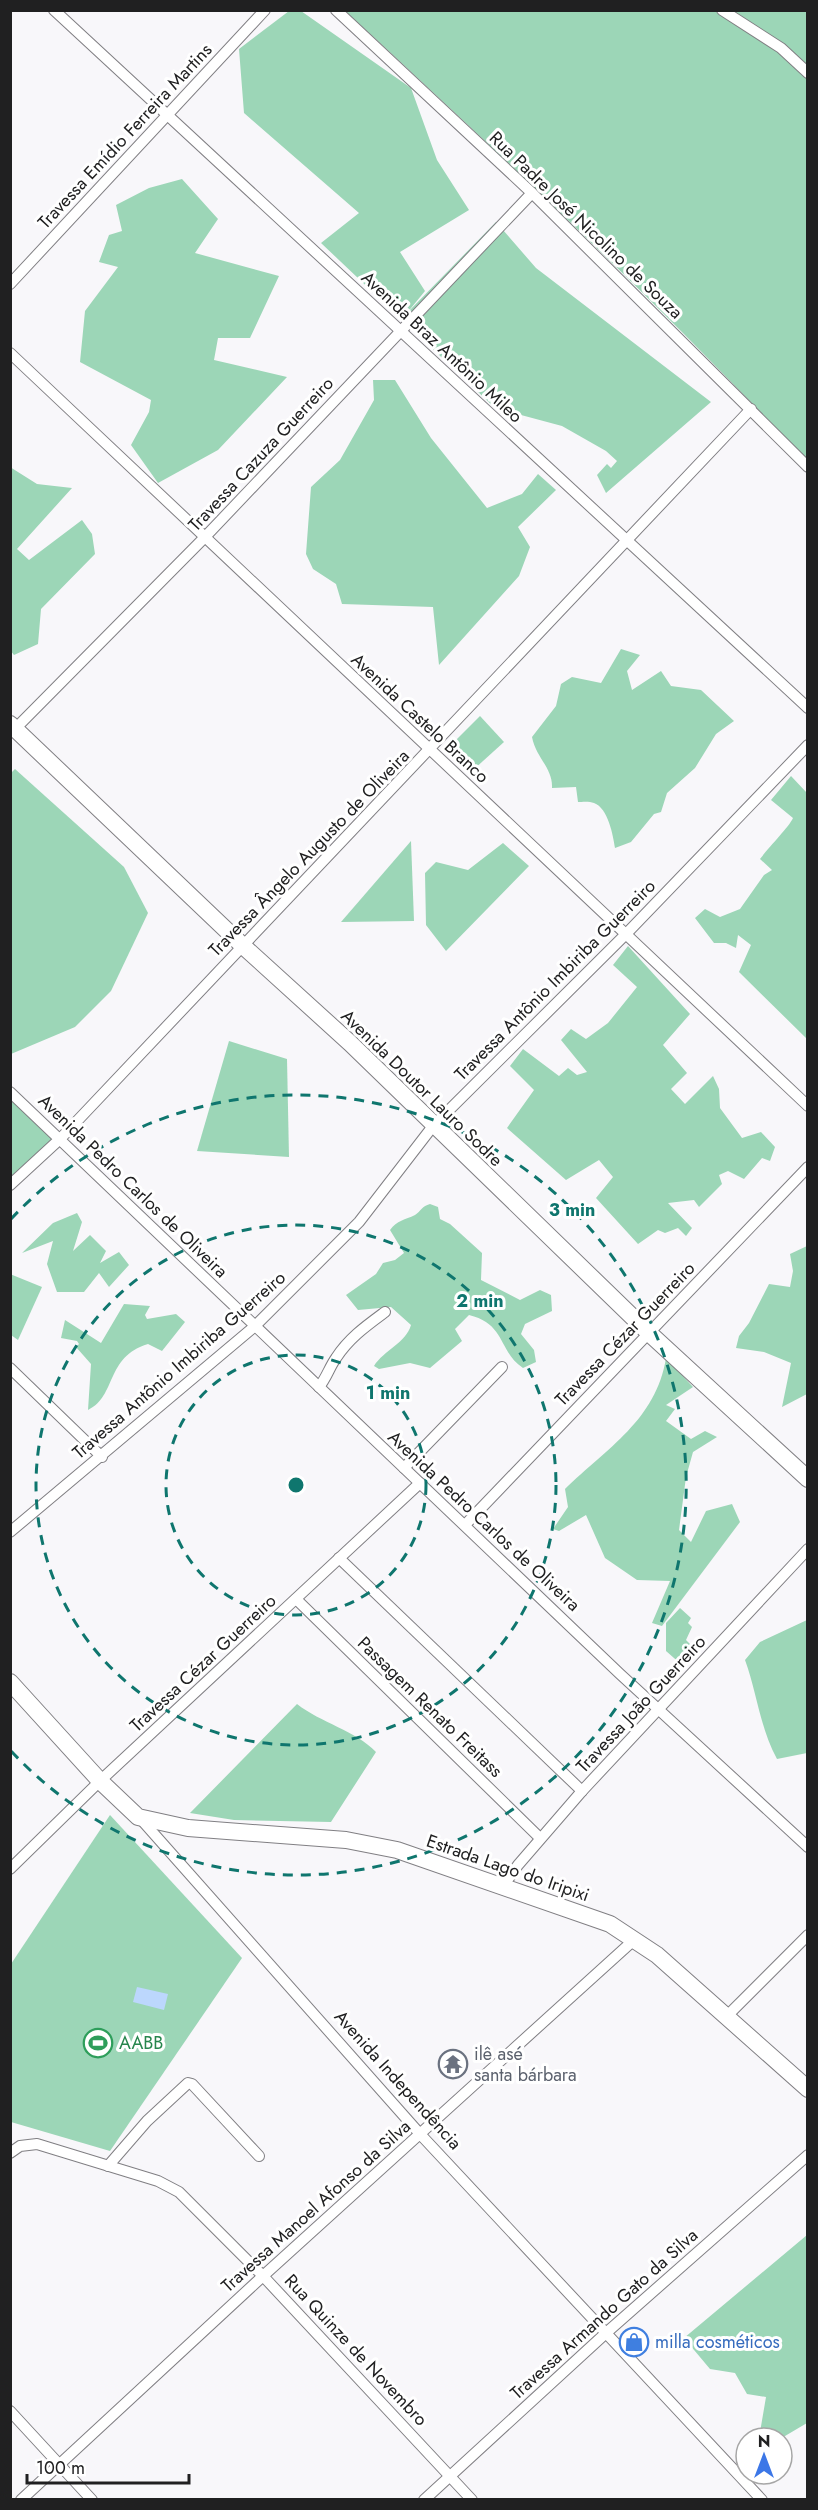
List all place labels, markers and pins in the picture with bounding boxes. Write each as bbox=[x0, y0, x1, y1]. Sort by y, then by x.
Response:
centre of rings bbox=[286, 1475, 306, 1495]
sports icon: AABB bbox=[82, 2027, 114, 2059]
place label: AABB bbox=[119, 2030, 163, 2056]
place label: ilê asé santa bárbara bbox=[474, 2041, 577, 2088]
temple icon: ilê asé santa bárbara bbox=[437, 2048, 469, 2080]
shop icon: milla cosméticos bbox=[618, 2326, 650, 2358]
place label: milla cosméticos bbox=[655, 2329, 780, 2355]

